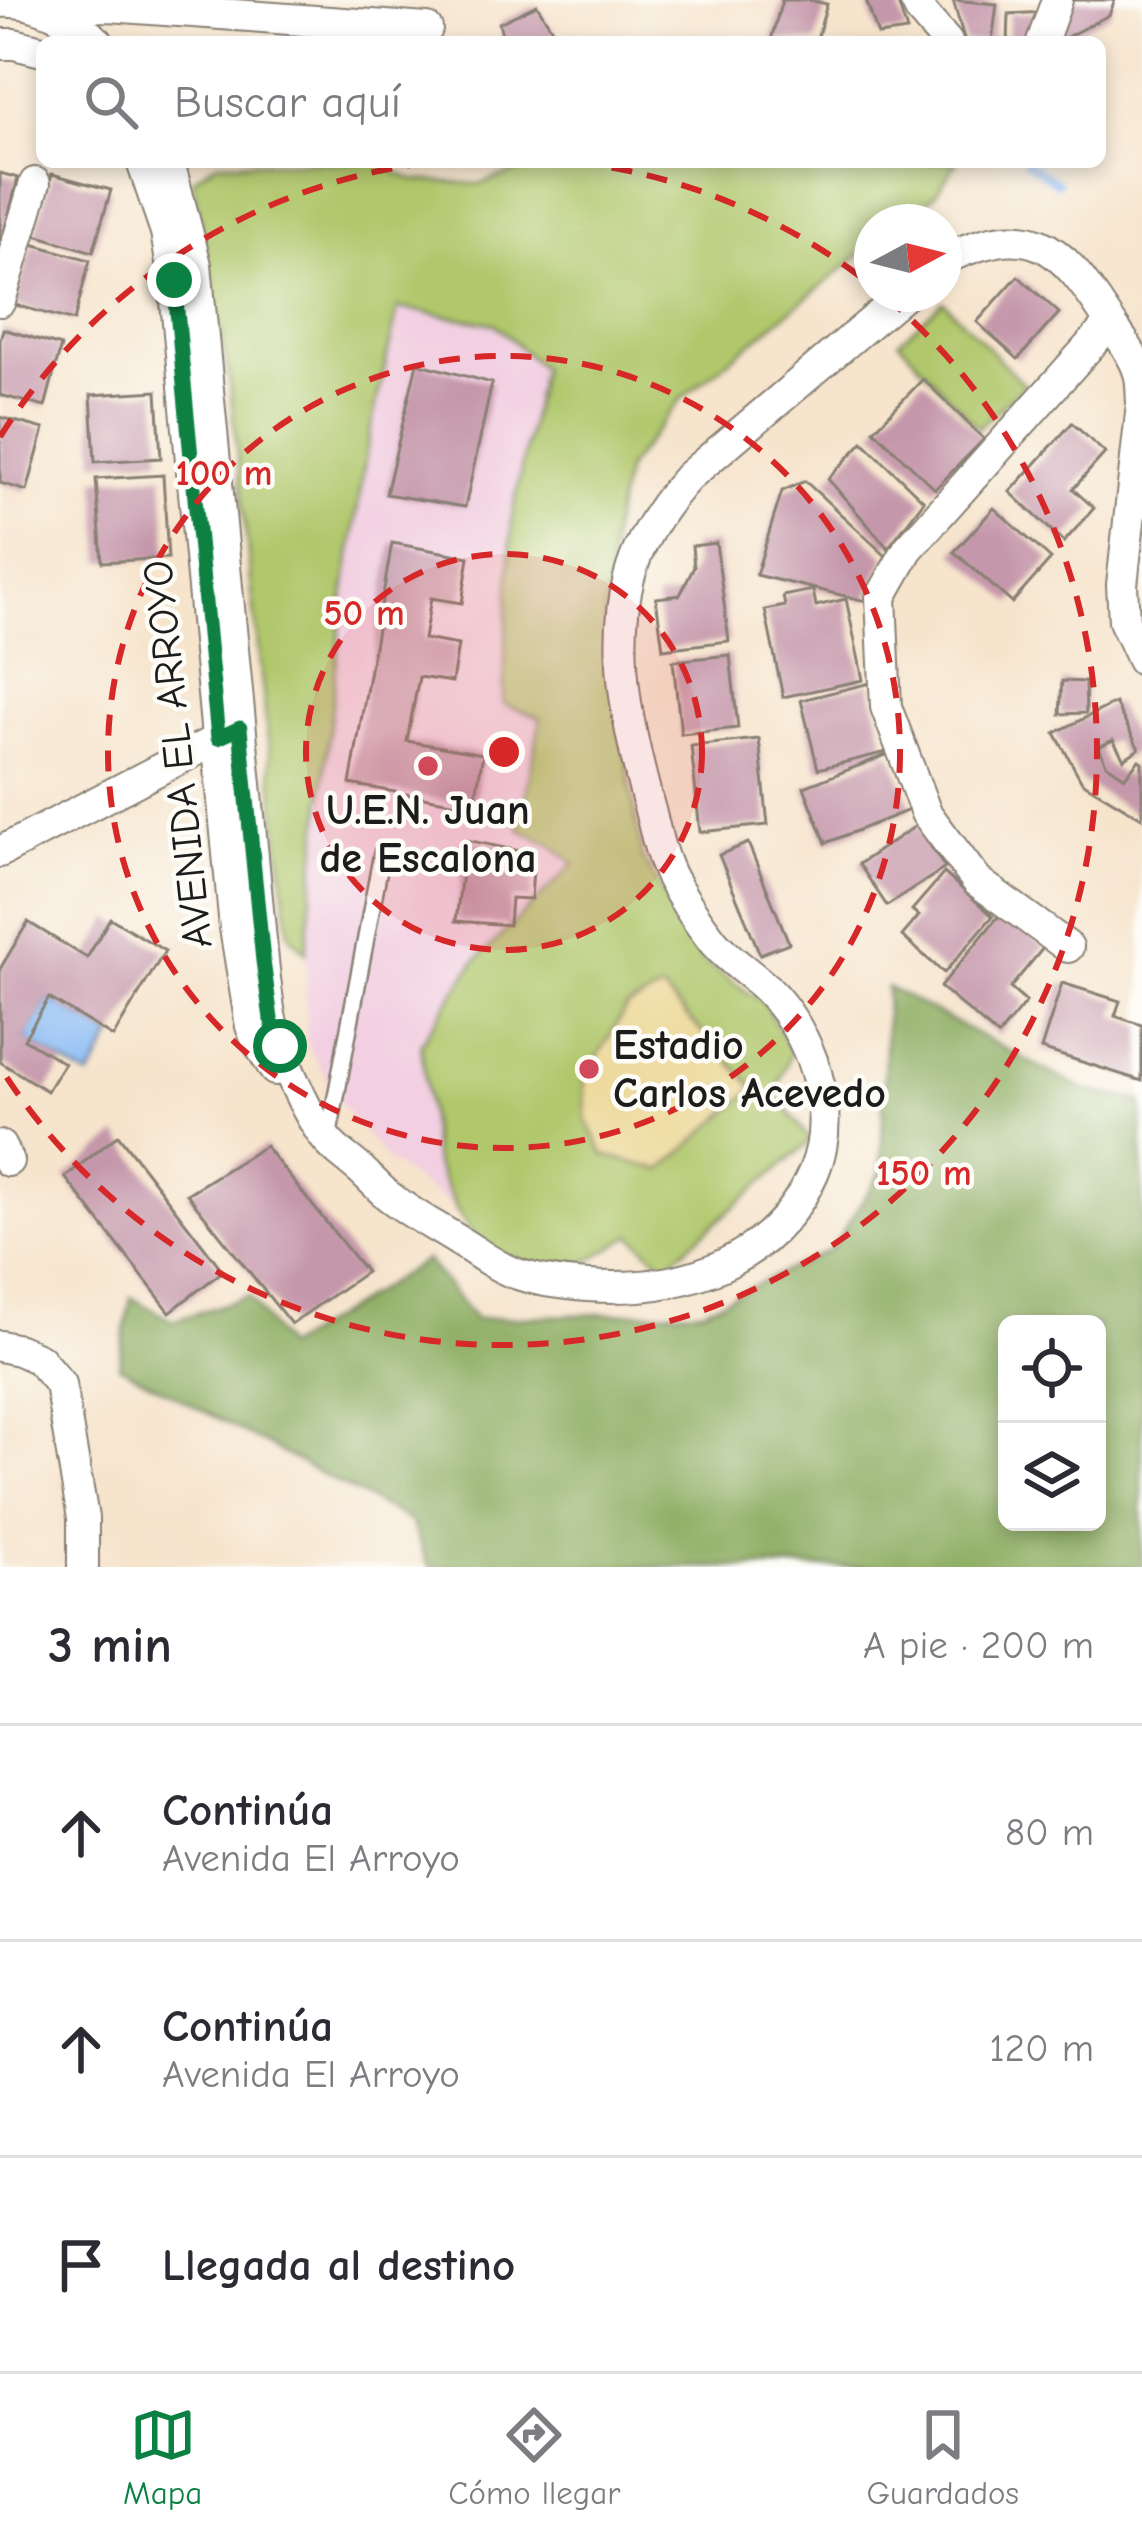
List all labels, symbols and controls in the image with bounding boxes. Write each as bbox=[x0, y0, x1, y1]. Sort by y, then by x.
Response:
search box bbox=[36, 36, 1106, 168]
icon: search bbox=[78, 69, 144, 135]
text: Buscar aquí bbox=[174, 76, 401, 128]
north arrow bbox=[854, 204, 962, 312]
route end bbox=[147, 253, 201, 307]
text: 100 m bbox=[176, 453, 272, 494]
street label: AVENIDA EL ARROYO bbox=[133, 558, 223, 950]
text: 50 m bbox=[323, 593, 405, 634]
centre of rings bbox=[483, 731, 525, 773]
marker: U.E.N. Juan de Escalona bbox=[415, 753, 441, 779]
place label: U.E.N. Juan de Escalona bbox=[319, 786, 537, 883]
route start bbox=[253, 1019, 307, 1073]
place label: Estadio Carlos Acevedo bbox=[613, 1021, 886, 1118]
marker: Estadio Carlos Acevedo bbox=[576, 1056, 602, 1082]
text: 150 m bbox=[876, 1153, 972, 1194]
map controls bbox=[998, 1315, 1106, 1531]
button: locate bbox=[998, 1315, 1106, 1423]
button: layers bbox=[998, 1423, 1106, 1531]
text: 3 min bbox=[48, 1616, 172, 1675]
text: A pie · 200 m bbox=[863, 1623, 1094, 1668]
text: Continúa bbox=[162, 1784, 333, 1836]
icon: ahead bbox=[48, 1800, 114, 1866]
text: 80 m bbox=[1005, 1810, 1094, 1855]
text: Avenida El Arroyo bbox=[162, 1836, 460, 1881]
text: Continúa bbox=[162, 2000, 333, 2052]
icon: ahead bbox=[48, 2016, 114, 2082]
text: 120 m bbox=[989, 2026, 1094, 2071]
text: Avenida El Arroyo bbox=[162, 2052, 460, 2097]
icon: arrive bbox=[48, 2232, 114, 2298]
text: Llegada al destino bbox=[162, 2239, 515, 2291]
tab: Mapa bbox=[123, 2402, 202, 2512]
tab: Cómo llegar bbox=[448, 2402, 620, 2512]
tab: Guardados bbox=[866, 2402, 1019, 2512]

